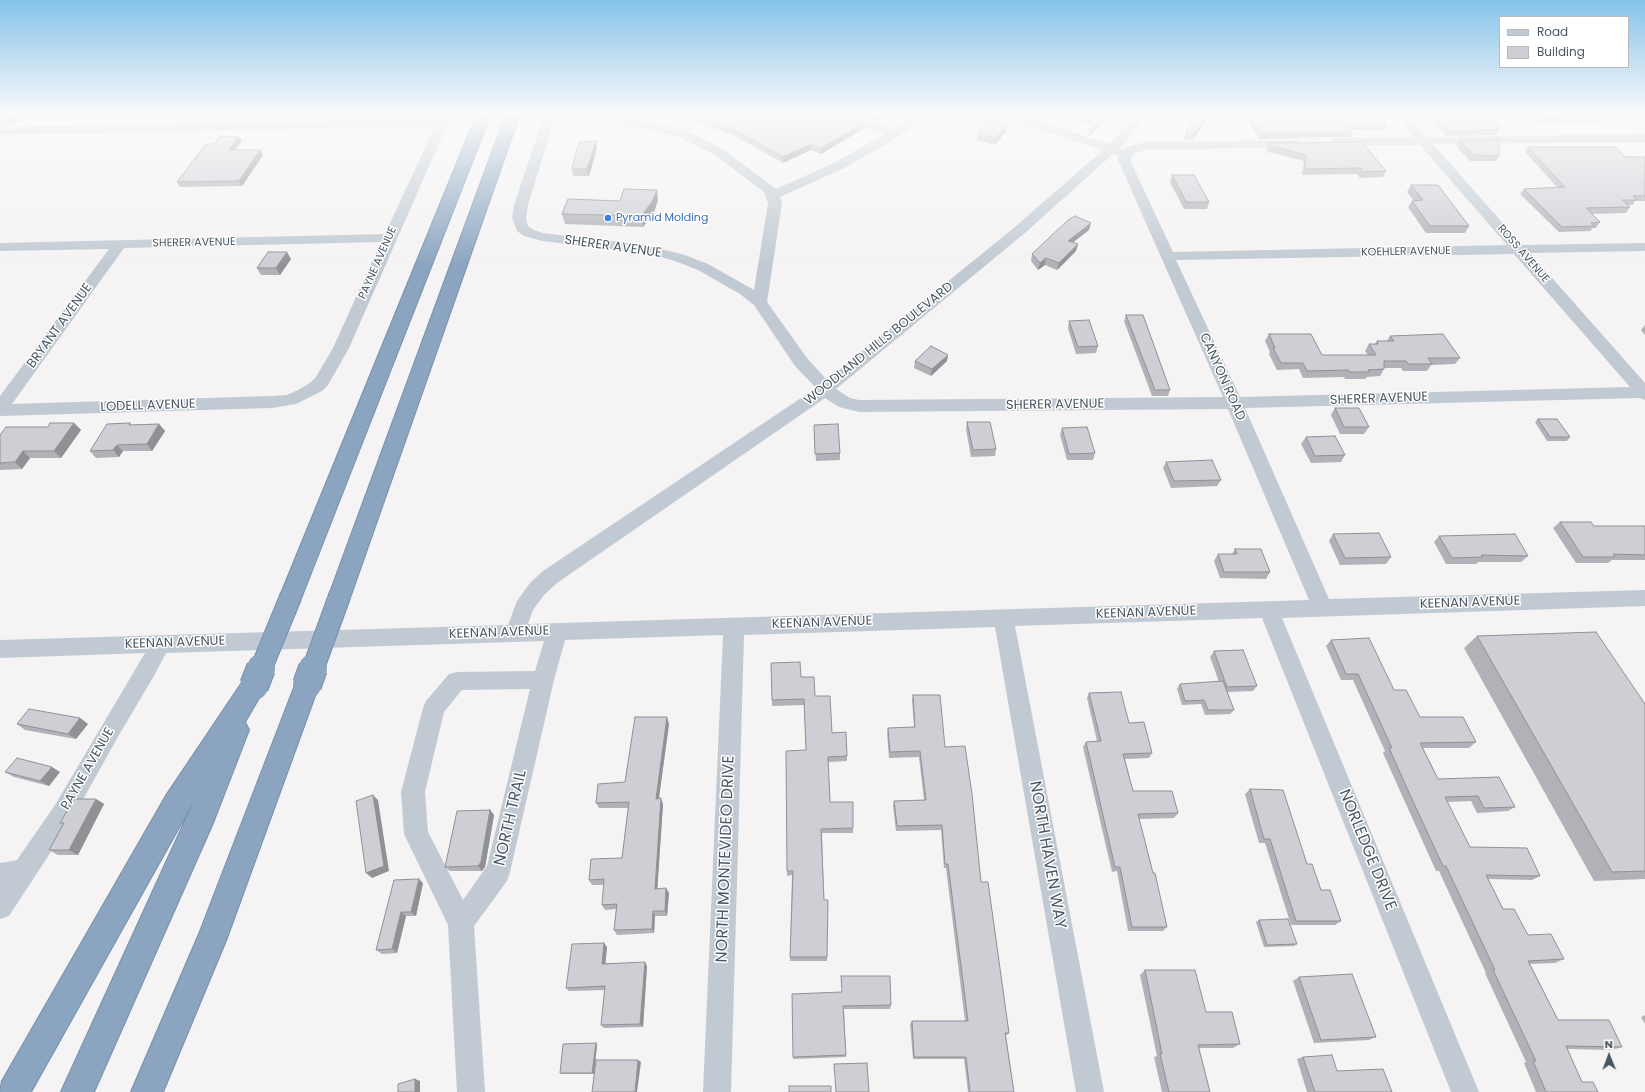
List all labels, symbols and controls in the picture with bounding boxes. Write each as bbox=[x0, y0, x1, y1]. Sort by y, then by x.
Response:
legend bbox=[1499, 16, 1629, 68]
text: Road bbox=[1537, 23, 1568, 40]
text: Building bbox=[1537, 43, 1585, 60]
place label: Pyramid Molding bbox=[616, 211, 708, 225]
marker: Pyramid Molding bbox=[603, 213, 613, 223]
street label: ROSS AVENUE bbox=[1494, 222, 1552, 286]
street label: PAYNE AVENUE bbox=[356, 225, 400, 301]
street label: SHERER AVENUE bbox=[563, 232, 663, 262]
street label: SHERER AVENUE bbox=[152, 236, 236, 250]
street label: KOEHLER AVENUE bbox=[1361, 245, 1451, 259]
street label: WOODLAND HILLS BOULEVARD bbox=[801, 279, 957, 409]
street label: BRYANT AVENUE bbox=[24, 281, 96, 371]
street label: CANYON ROAD bbox=[1196, 331, 1248, 423]
street label: SHERER AVENUE bbox=[1330, 389, 1428, 409]
street label: SHERER AVENUE bbox=[1006, 396, 1104, 414]
street label: LODELL AVENUE bbox=[100, 397, 196, 415]
street label: KEENAN AVENUE bbox=[1420, 593, 1520, 613]
street label: KEENAN AVENUE bbox=[1096, 603, 1196, 623]
street label: KEENAN AVENUE bbox=[772, 613, 872, 633]
street label: KEENAN AVENUE bbox=[449, 623, 549, 643]
street label: KEENAN AVENUE bbox=[125, 633, 225, 653]
street label: PAYNE AVENUE bbox=[58, 725, 118, 813]
street label: NORTH MONTEVIDEO DRIVE bbox=[713, 755, 739, 963]
street label: NORTH TRAIL bbox=[491, 768, 531, 868]
street label: NORTH HAVEN WAY bbox=[1025, 780, 1069, 930]
street label: NORLEDGE DRIVE bbox=[1334, 787, 1400, 913]
north arrow bbox=[1589, 1036, 1629, 1076]
text: N bbox=[1605, 1036, 1613, 1052]

